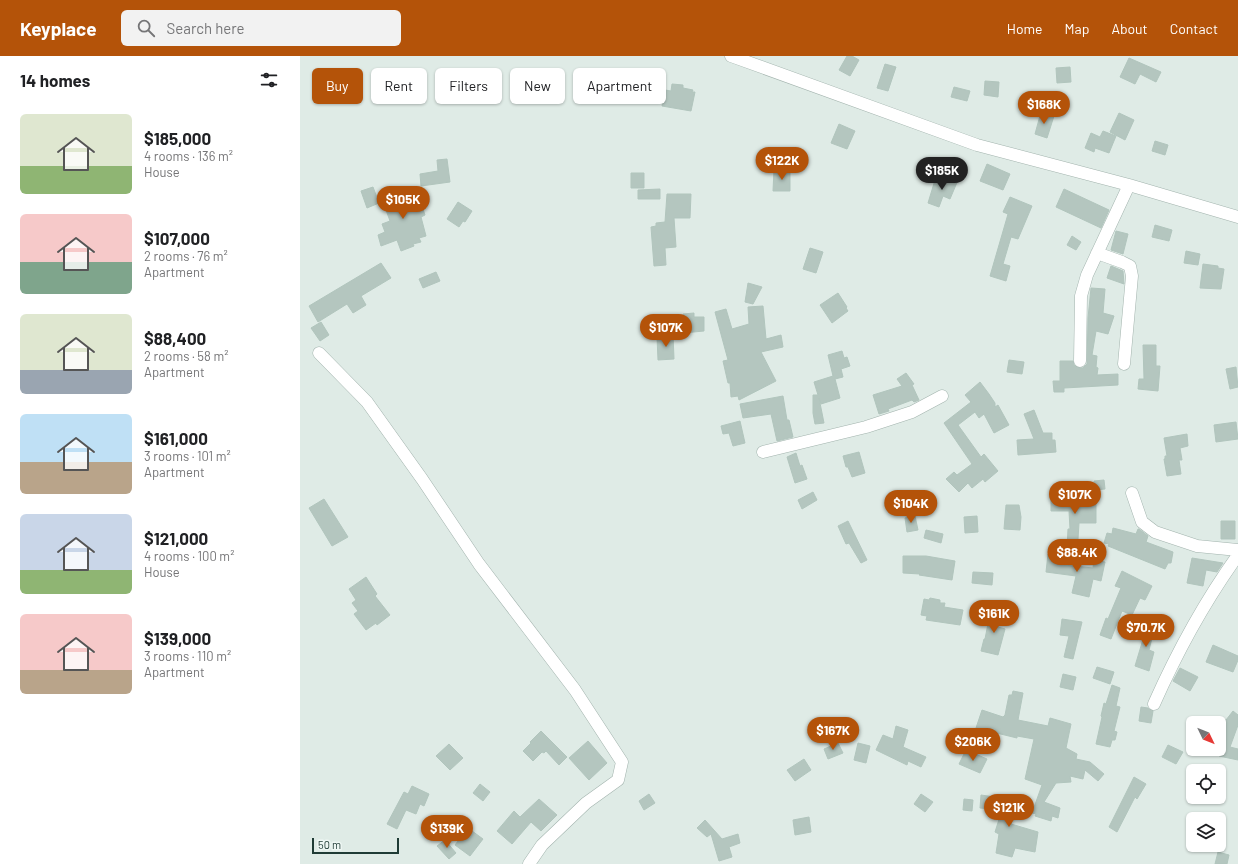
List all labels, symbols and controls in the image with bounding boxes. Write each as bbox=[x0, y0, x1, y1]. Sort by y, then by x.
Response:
search box bbox=[121, 10, 401, 46]
text: Keyplace bbox=[20, 17, 97, 40]
icon: search bbox=[135, 17, 157, 39]
text: Search here bbox=[167, 19, 245, 37]
text: Home bbox=[1007, 20, 1043, 37]
text: Map bbox=[1065, 20, 1089, 37]
text: About bbox=[1111, 20, 1148, 37]
text: Contact bbox=[1170, 20, 1218, 37]
chip: Buy bbox=[312, 68, 363, 104]
chip: Rent bbox=[371, 68, 427, 104]
chip: Filters bbox=[435, 68, 502, 104]
chip: New bbox=[510, 68, 565, 104]
chip: Apartment bbox=[573, 68, 666, 104]
icon: filters bbox=[258, 69, 280, 91]
text: 14 homes bbox=[20, 70, 90, 90]
pin: $168K bbox=[1016, 91, 1072, 125]
text: $168K bbox=[1027, 96, 1061, 112]
text: $185,000 bbox=[144, 128, 211, 148]
icon: home bbox=[52, 130, 100, 178]
pin: $122K bbox=[754, 147, 810, 181]
text: 4 rooms · 136 m² bbox=[144, 148, 233, 164]
text: $122K bbox=[765, 152, 799, 168]
pin: $185K bbox=[914, 157, 970, 191]
text: $185K bbox=[925, 162, 959, 178]
text: House bbox=[144, 164, 180, 180]
pin: $105K bbox=[375, 186, 431, 220]
text: $105K bbox=[386, 191, 420, 207]
text: $107,000 bbox=[144, 228, 210, 248]
icon: home bbox=[52, 230, 100, 278]
text: 2 rooms · 76 m² bbox=[144, 248, 228, 264]
text: Apartment bbox=[144, 264, 205, 280]
pin: $107K bbox=[638, 314, 694, 348]
text: $107K bbox=[649, 319, 683, 335]
text: $88,400 bbox=[144, 328, 206, 348]
icon: home bbox=[52, 330, 100, 378]
text: 2 rooms · 58 m² bbox=[144, 348, 228, 364]
text: Apartment bbox=[144, 364, 205, 380]
text: $161,000 bbox=[144, 428, 208, 448]
icon: home bbox=[52, 430, 100, 478]
text: 3 rooms · 101 m² bbox=[144, 448, 231, 464]
text: Apartment bbox=[144, 464, 205, 480]
pin: $107K bbox=[1047, 481, 1103, 515]
text: $107K bbox=[1058, 486, 1092, 502]
pin: $104K bbox=[883, 490, 939, 524]
text: $104K bbox=[893, 495, 929, 511]
text: $121,000 bbox=[144, 528, 208, 548]
icon: home bbox=[52, 530, 100, 578]
pin: $88.4K bbox=[1044, 539, 1110, 573]
text: $88.4K bbox=[1056, 544, 1098, 560]
text: 4 rooms · 100 m² bbox=[144, 548, 234, 564]
text: House bbox=[144, 564, 180, 580]
pin: $161K bbox=[966, 600, 1022, 634]
text: $161K bbox=[978, 605, 1010, 621]
pin: $70.7K bbox=[1113, 614, 1179, 648]
text: $70.7K bbox=[1126, 619, 1166, 635]
text: $139,000 bbox=[144, 628, 211, 648]
icon: home bbox=[52, 630, 100, 678]
text: 3 rooms · 110 m² bbox=[144, 648, 231, 664]
text: Apartment bbox=[144, 664, 205, 680]
north arrow bbox=[1186, 716, 1226, 756]
map controls bbox=[1186, 716, 1226, 852]
pin: $167K bbox=[805, 717, 861, 751]
text: $167K bbox=[816, 722, 850, 738]
pin: $206K bbox=[945, 728, 1001, 762]
text: $206K bbox=[954, 733, 992, 749]
button: locate bbox=[1186, 764, 1226, 804]
pin: $121K bbox=[981, 794, 1037, 828]
text: $121K bbox=[993, 799, 1025, 815]
button: layers bbox=[1186, 812, 1226, 852]
pin: $139K bbox=[419, 815, 475, 849]
text: $139K bbox=[430, 820, 464, 836]
scale bar bbox=[312, 836, 399, 855]
text: 50 m bbox=[318, 838, 341, 851]

